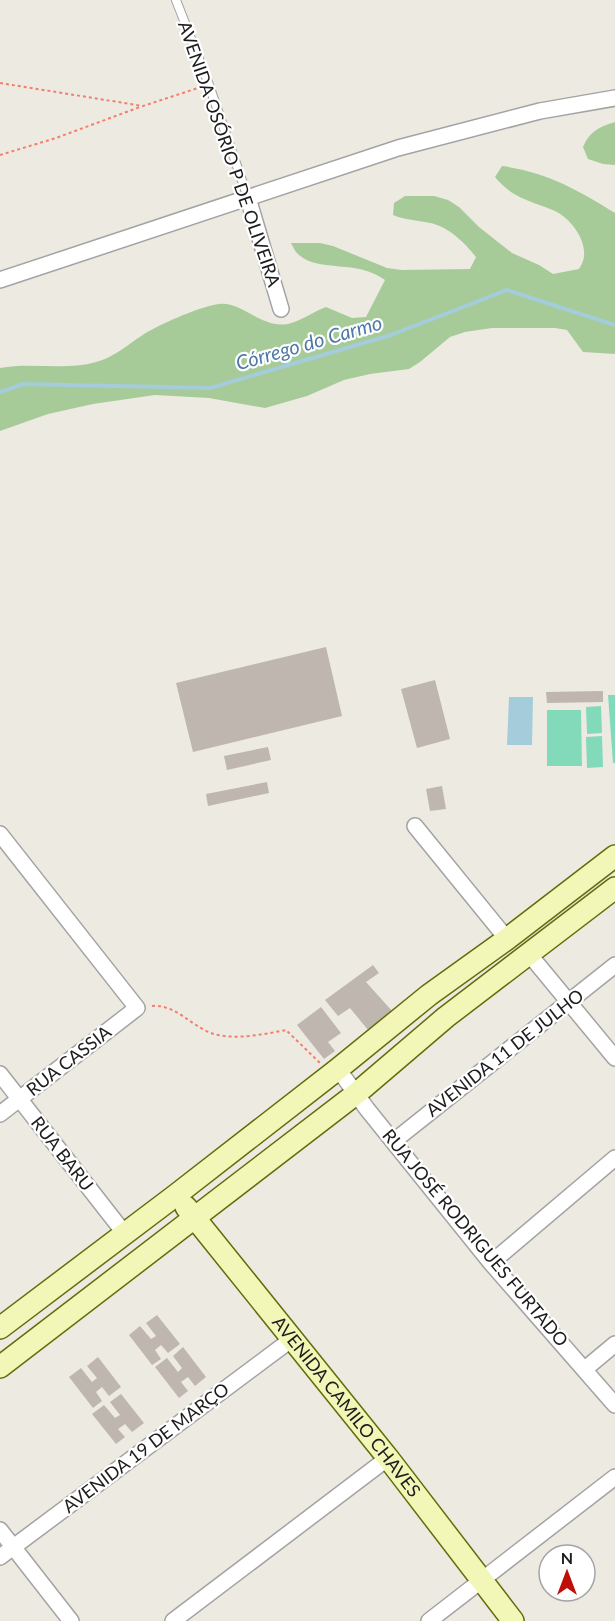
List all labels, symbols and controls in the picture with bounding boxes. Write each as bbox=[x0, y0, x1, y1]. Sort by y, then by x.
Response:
street label: AVENIDA OSÓRIO P DE OLIVEIRA bbox=[174, 18, 286, 290]
water label: Córrego do Carmo bbox=[233, 310, 385, 374]
street label: AVENIDA 11 DE JULHO bbox=[421, 984, 588, 1121]
street label: RUA CASSIA bbox=[22, 1020, 116, 1100]
street label: RUA BARU bbox=[27, 1112, 99, 1195]
street label: RUA JOSÉ RODRIGUES FURTADO bbox=[378, 1124, 573, 1351]
street label: AVENIDA CAMILO CHAVES bbox=[268, 1311, 426, 1501]
street label: AVENIDA 19 DE MARÇO bbox=[58, 1377, 233, 1517]
north arrow bbox=[537, 1543, 597, 1603]
text: N bbox=[561, 1548, 573, 1567]

